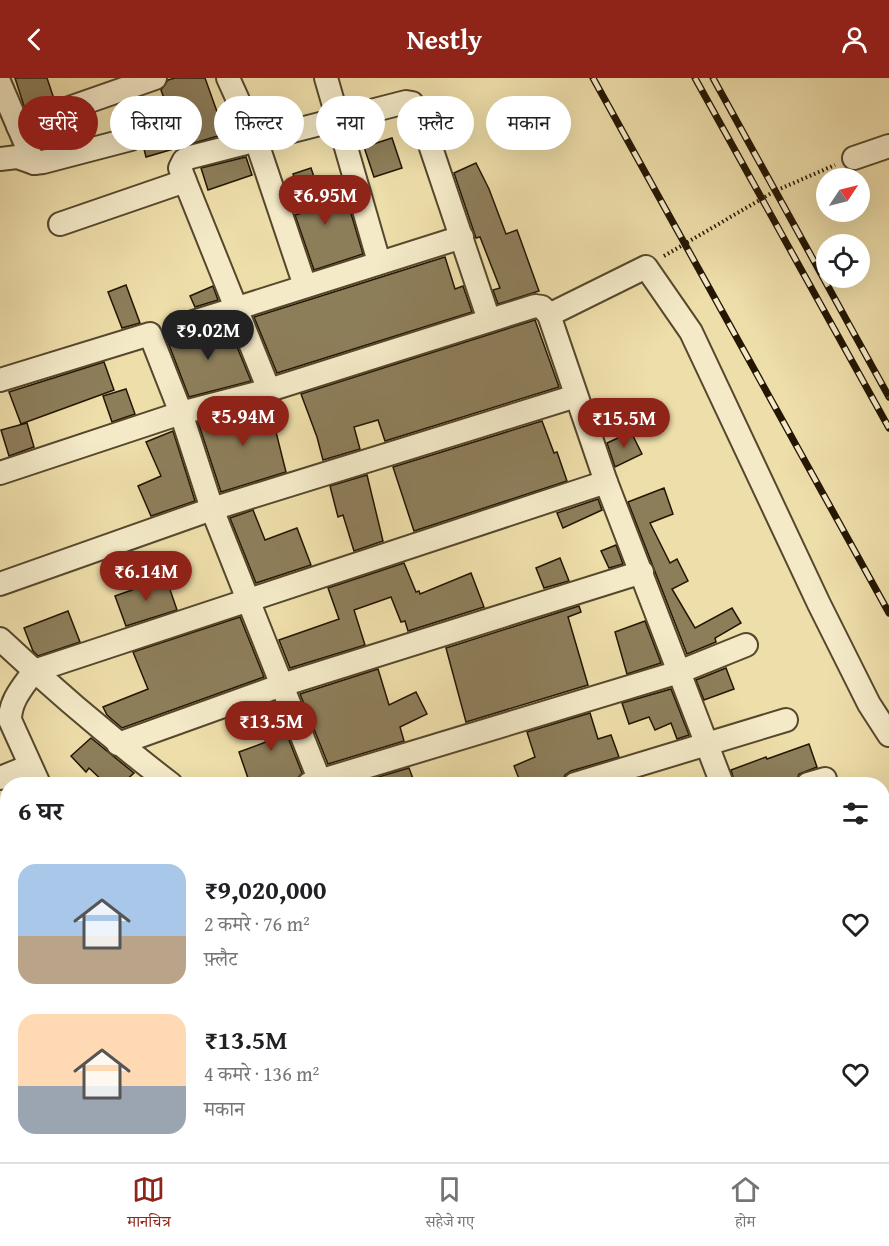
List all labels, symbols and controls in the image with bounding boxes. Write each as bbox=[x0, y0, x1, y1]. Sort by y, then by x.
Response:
text: Nestly bbox=[407, 19, 482, 59]
icon: back bbox=[18, 23, 51, 56]
icon: person bbox=[838, 23, 871, 56]
chip: खरीदें bbox=[18, 96, 98, 150]
chip: किराया bbox=[110, 96, 202, 150]
chip: फ़िल्टर bbox=[214, 96, 304, 150]
chip: नया bbox=[316, 96, 385, 150]
chip: फ़्लैट bbox=[397, 96, 474, 150]
chip: मकान bbox=[486, 96, 571, 150]
north arrow bbox=[816, 168, 870, 222]
map controls bbox=[816, 168, 870, 288]
pin: ₹6.95M bbox=[276, 175, 374, 226]
text: ₹6.95M bbox=[293, 180, 357, 209]
button: locate bbox=[816, 234, 870, 288]
pin: ₹9.02M bbox=[159, 310, 257, 361]
text: ₹9.02M bbox=[176, 315, 240, 344]
pin: ₹5.94M bbox=[194, 396, 292, 447]
pin: ₹15.5M bbox=[575, 398, 673, 449]
text: ₹5.94M bbox=[211, 401, 275, 430]
text: ₹15.5M bbox=[592, 403, 656, 432]
pin: ₹6.14M bbox=[97, 551, 195, 602]
text: ₹6.14M bbox=[114, 556, 178, 585]
pin: ₹13.5M bbox=[222, 701, 320, 752]
text: ₹13.5M bbox=[239, 706, 303, 735]
text: 6 घर bbox=[18, 791, 63, 830]
icon: filters bbox=[839, 797, 872, 830]
text: ₹9,020,000 bbox=[204, 870, 326, 909]
icon: home bbox=[66, 888, 138, 960]
icon: heart bbox=[839, 908, 872, 941]
text: 2 कमरे · 76 m² bbox=[204, 909, 310, 938]
text: फ़्लैट bbox=[204, 944, 237, 973]
text: ₹13.5M bbox=[204, 1020, 288, 1059]
icon: home bbox=[66, 1038, 138, 1110]
icon: heart bbox=[839, 1058, 872, 1091]
text: 4 कमरे · 136 m² bbox=[204, 1059, 319, 1088]
text: मकान bbox=[204, 1094, 245, 1123]
tab: मानचित्र bbox=[127, 1173, 171, 1237]
tab: सहेजे गए bbox=[425, 1173, 474, 1237]
tab: होम bbox=[729, 1173, 762, 1237]

